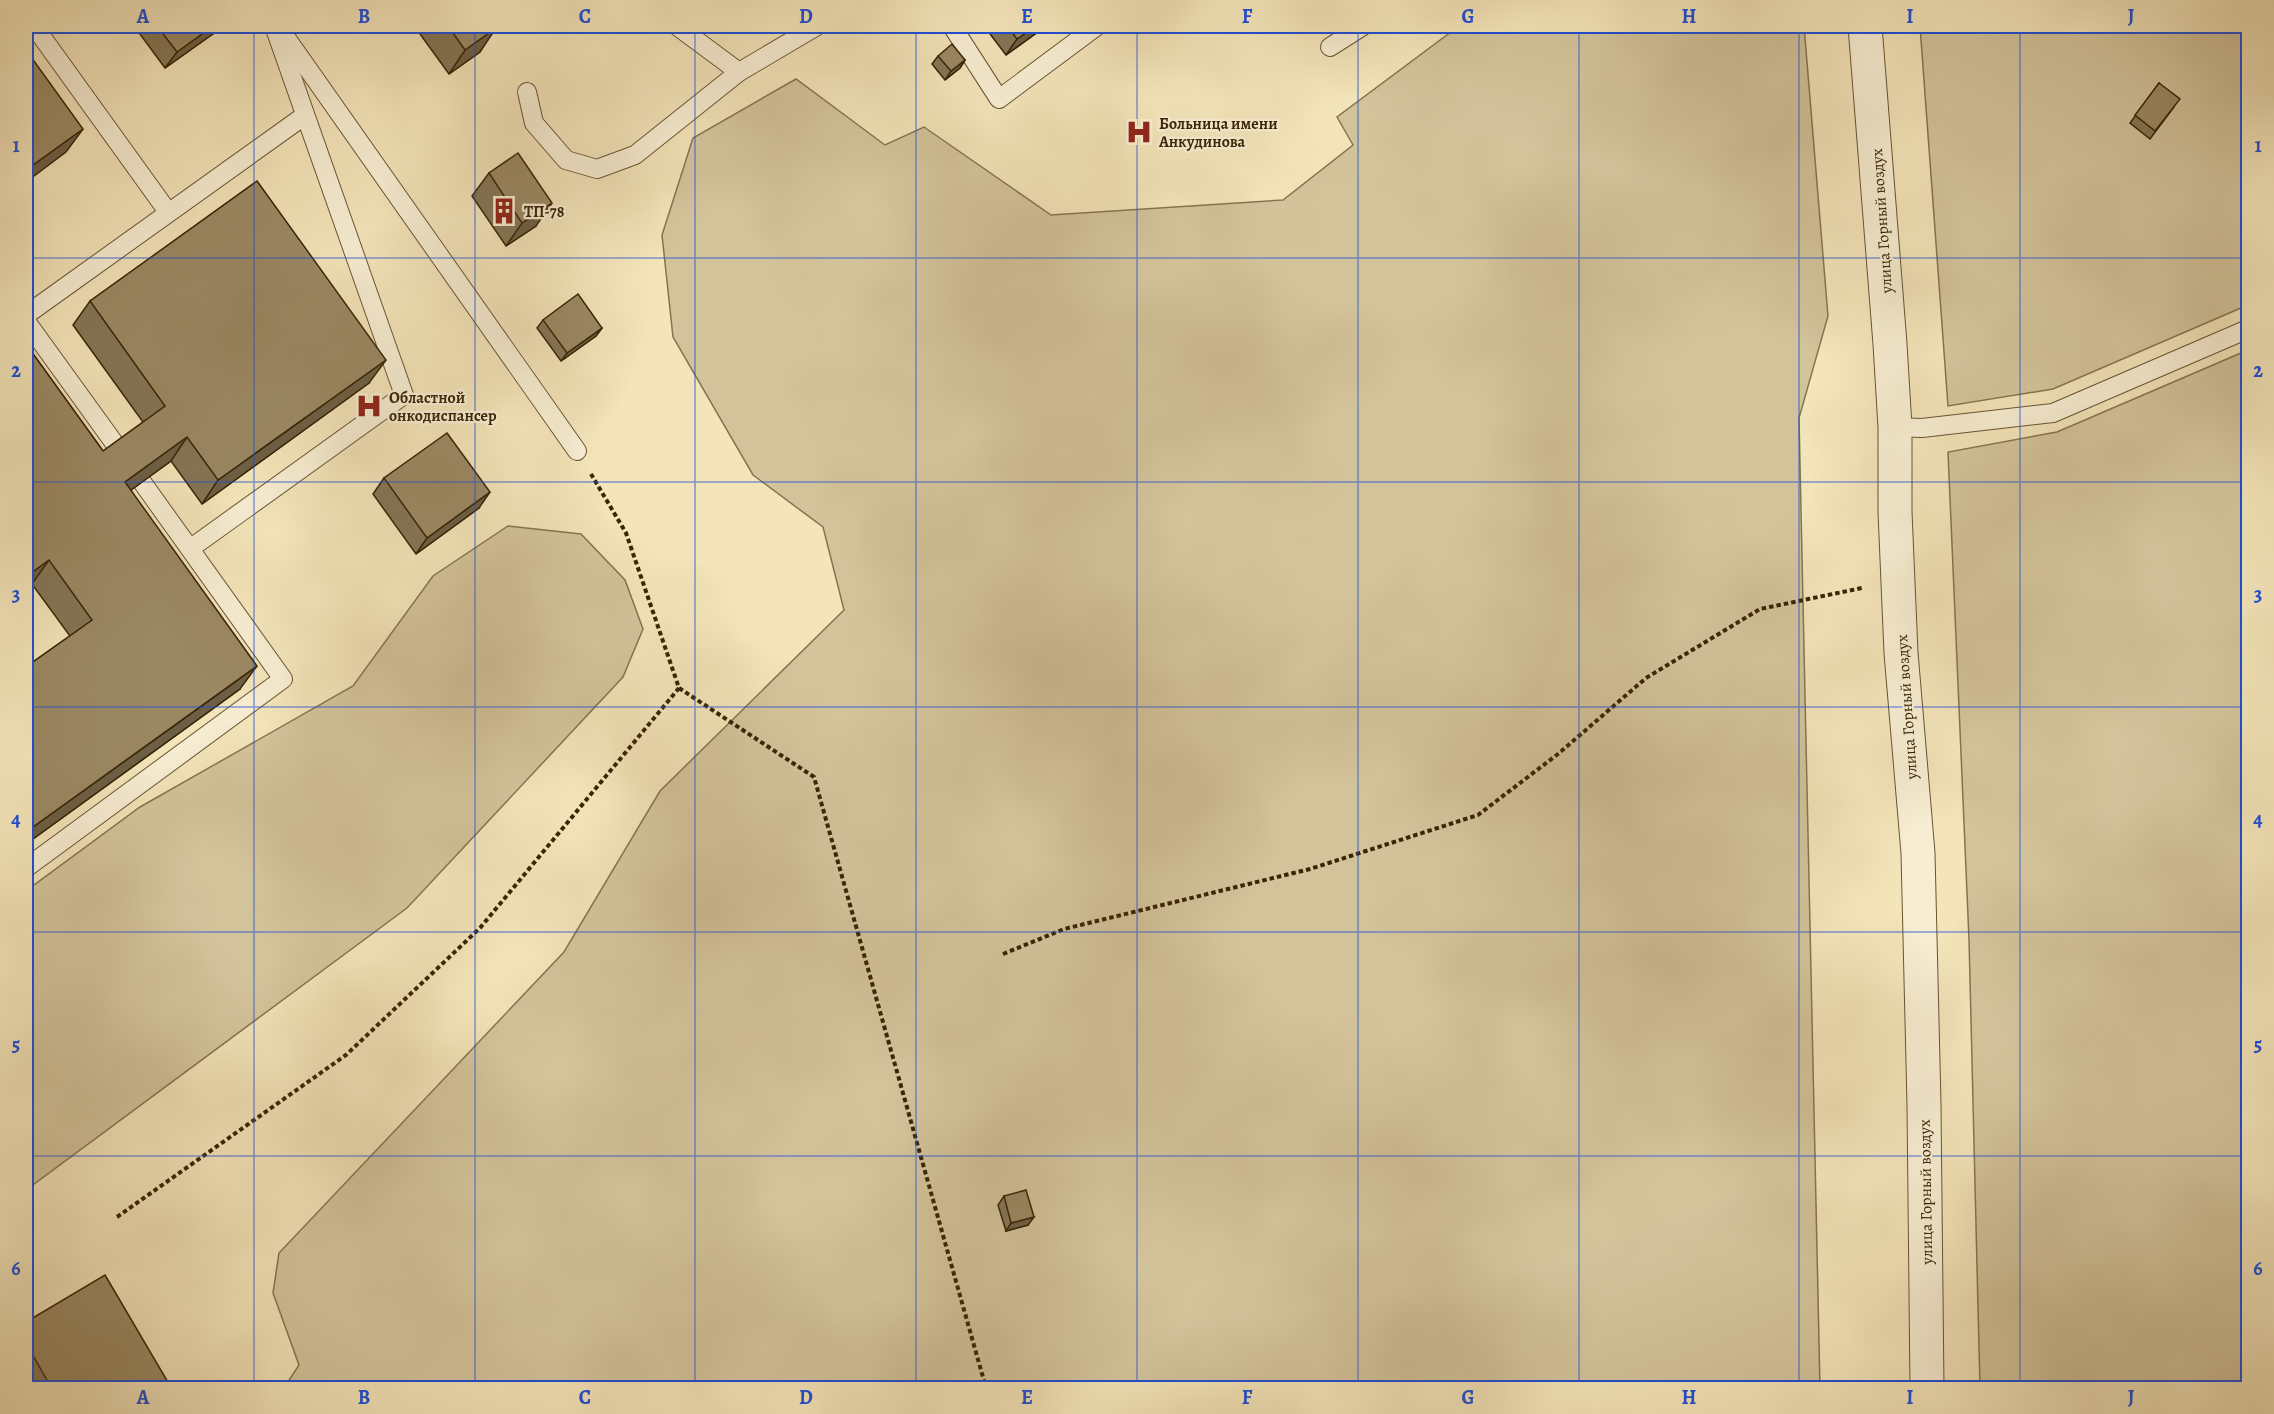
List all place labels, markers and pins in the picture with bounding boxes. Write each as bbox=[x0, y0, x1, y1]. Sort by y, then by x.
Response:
place label: Больница имени Анкудинова bbox=[1158, 113, 1278, 153]
hospital icon: Больница имени Анкудинова bbox=[1124, 117, 1154, 147]
building icon: ТП-78 bbox=[489, 196, 519, 226]
place label: ТП-78 bbox=[524, 201, 565, 223]
place label: Областной онкодиспансер bbox=[389, 387, 497, 427]
hospital icon: Областной онкодиспансер bbox=[354, 391, 384, 421]

